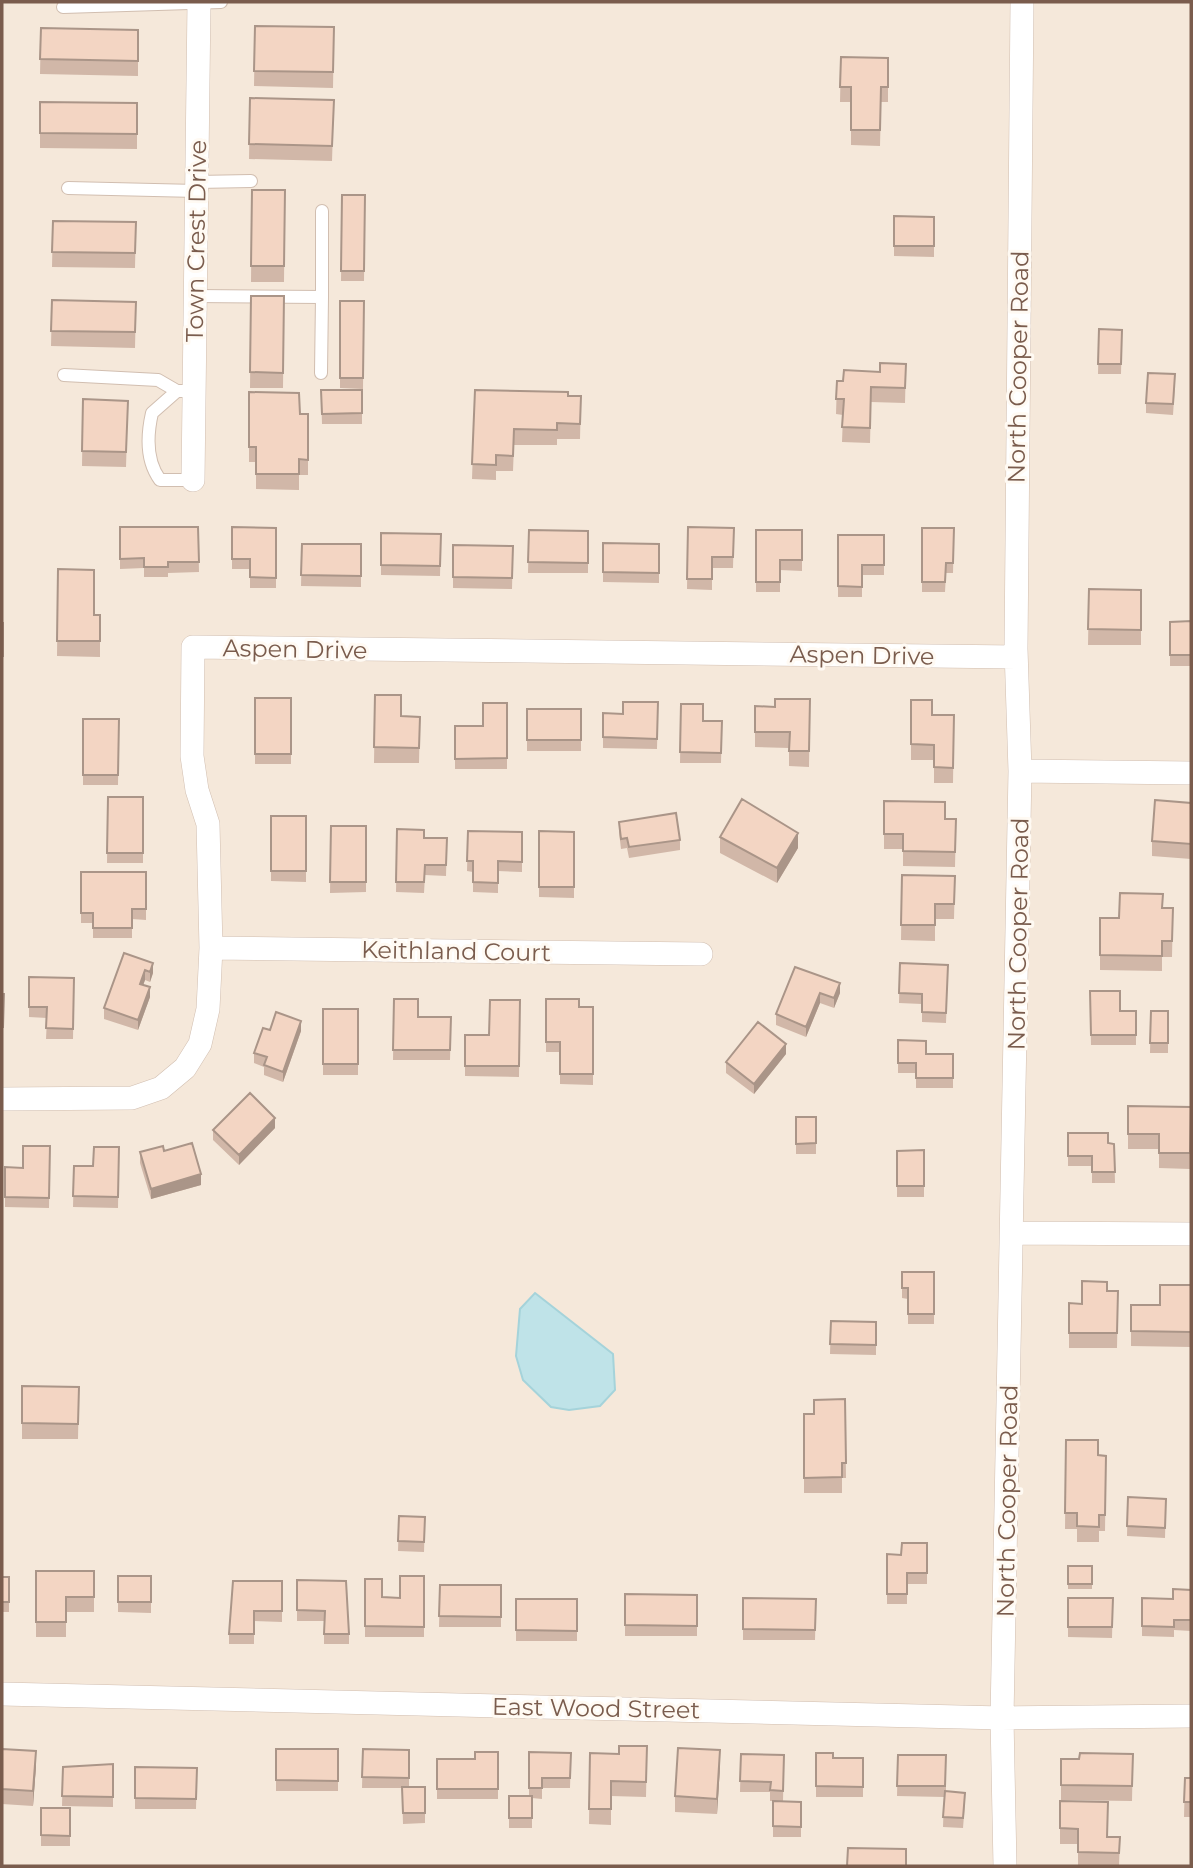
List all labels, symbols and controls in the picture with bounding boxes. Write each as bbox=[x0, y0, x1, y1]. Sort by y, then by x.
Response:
street label: Town Crest Drive bbox=[180, 140, 212, 342]
street label: North Cooper Road bbox=[1001, 250, 1035, 484]
street label: Aspen Drive bbox=[222, 633, 368, 665]
street label: Aspen Drive bbox=[789, 639, 935, 671]
street label: North Cooper Road bbox=[1001, 817, 1035, 1051]
street label: Keithland Court bbox=[361, 935, 551, 967]
street label: North Cooper Road bbox=[990, 1384, 1024, 1618]
street label: East Wood Street bbox=[492, 1692, 701, 1724]

